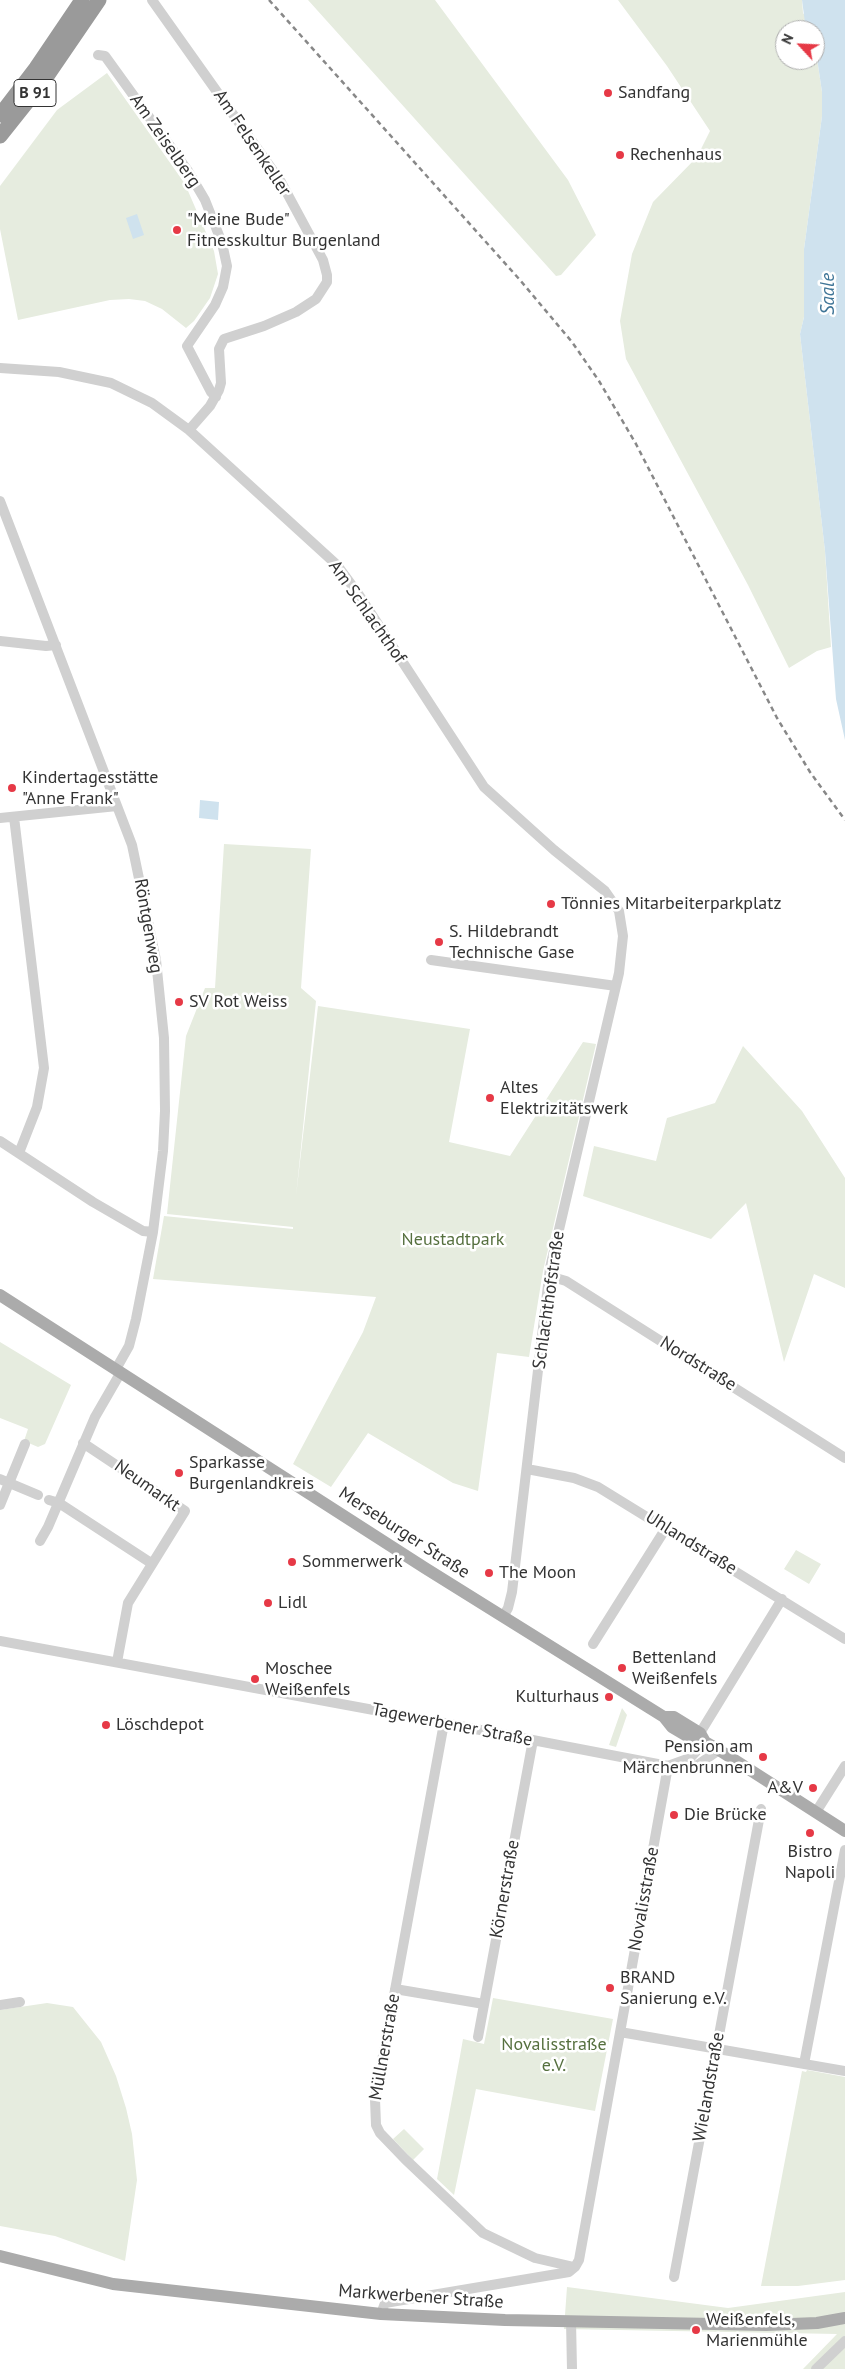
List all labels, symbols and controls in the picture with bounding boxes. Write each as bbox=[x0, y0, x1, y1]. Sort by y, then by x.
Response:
north arrow bbox=[775, 20, 825, 70]
text: N bbox=[777, 31, 797, 47]
road number: B 91 bbox=[14, 80, 56, 106]
place label: Sandfang bbox=[618, 82, 690, 104]
street label: Am Felsenkeller bbox=[209, 86, 295, 200]
marker: Sandfang bbox=[602, 87, 614, 99]
street label: Am Zeiselberg bbox=[125, 90, 205, 192]
place label: Rechenhaus bbox=[630, 144, 722, 166]
marker: Rechenhaus bbox=[614, 149, 626, 161]
place label: "Meine Bude" Fitnesskultur Burgenland bbox=[187, 209, 380, 252]
marker: "Meine Bude" Fitnesskultur Burgenland bbox=[171, 224, 183, 236]
water label: Saale bbox=[818, 273, 840, 315]
street label: Am Schlachthof bbox=[324, 556, 410, 668]
place label: Kindertagesstätte "Anne Frank" bbox=[22, 767, 158, 810]
marker: Kindertagesstätte "Anne Frank" bbox=[6, 782, 18, 794]
street label: Röntgenweg bbox=[129, 877, 167, 975]
place label: Tönnies Mitarbeiterparkplatz bbox=[561, 893, 781, 915]
marker: Tönnies Mitarbeiterparkplatz bbox=[545, 898, 557, 910]
place label: S. Hildebrandt Technische Gase bbox=[449, 921, 574, 964]
marker: S. Hildebrandt Technische Gase bbox=[433, 936, 445, 948]
place label: SV Rot Weiss bbox=[189, 991, 287, 1013]
marker: SV Rot Weiss bbox=[173, 996, 185, 1008]
place label: Altes Elektrizitätswerk bbox=[500, 1077, 628, 1120]
marker: Altes Elektrizitätswerk bbox=[484, 1092, 496, 1104]
park label: Neustadtpark bbox=[402, 1229, 504, 1251]
street label: Schlachthofstraße bbox=[529, 1230, 569, 1370]
street label: Nordstraße bbox=[656, 1332, 740, 1396]
place label: Sparkasse Burgenlandkreis bbox=[189, 1452, 314, 1495]
street label: Neumarkt bbox=[110, 1456, 184, 1516]
marker: Sparkasse Burgenlandkreis bbox=[173, 1467, 185, 1479]
street label: Merseburger Straße bbox=[334, 1483, 474, 1583]
street label: Uhlandstraße bbox=[641, 1506, 741, 1580]
place label: Sommerwerk bbox=[302, 1551, 403, 1573]
marker: Sommerwerk bbox=[286, 1556, 298, 1568]
place label: The Moon bbox=[499, 1562, 576, 1584]
marker: The Moon bbox=[483, 1567, 495, 1579]
place label: Lidl bbox=[278, 1592, 307, 1614]
marker: Lidl bbox=[262, 1597, 274, 1609]
place label: Bettenland Weißenfels bbox=[632, 1647, 717, 1690]
place label: Moschee Weißenfels bbox=[265, 1658, 350, 1700]
marker: Bettenland Weißenfels bbox=[616, 1662, 628, 1674]
marker: Moschee Weißenfels bbox=[249, 1673, 261, 1685]
place label: Kulturhaus bbox=[516, 1686, 599, 1708]
marker: Kulturhaus bbox=[603, 1691, 615, 1703]
street label: Tagewerbener Straße bbox=[370, 1699, 534, 1751]
place label: Löschdepot bbox=[116, 1714, 204, 1736]
marker: Löschdepot bbox=[100, 1719, 112, 1731]
place label: Pension am Märchenbrunnen bbox=[623, 1736, 753, 1778]
marker: Pension am Märchenbrunnen bbox=[757, 1751, 769, 1763]
place label: A&V bbox=[768, 1777, 803, 1799]
marker: A&V bbox=[807, 1782, 819, 1794]
place label: Die Brücke bbox=[684, 1804, 767, 1826]
marker: Die Brücke bbox=[668, 1809, 680, 1821]
marker: Bistro Napoli bbox=[804, 1827, 816, 1839]
street label: Körnerstraße bbox=[486, 1838, 524, 1940]
place label: Bistro Napoli bbox=[785, 1841, 835, 1884]
street label: Novalisstraße bbox=[624, 1845, 664, 1953]
place label: BRAND Sanierung e.V. bbox=[620, 1967, 727, 2010]
marker: BRAND Sanierung e.V. bbox=[604, 1982, 616, 1994]
street label: Müllnerstraße bbox=[365, 1992, 405, 2102]
street label: Wielandstraße bbox=[689, 2030, 729, 2144]
park label: Novalisstraße e.V. bbox=[501, 2034, 607, 2076]
street label: Markwerbener Straße bbox=[338, 2280, 504, 2314]
place label: Weißenfels, Marienmühle bbox=[706, 2309, 808, 2352]
marker: Weißenfels, Marienmühle bbox=[690, 2324, 702, 2336]

